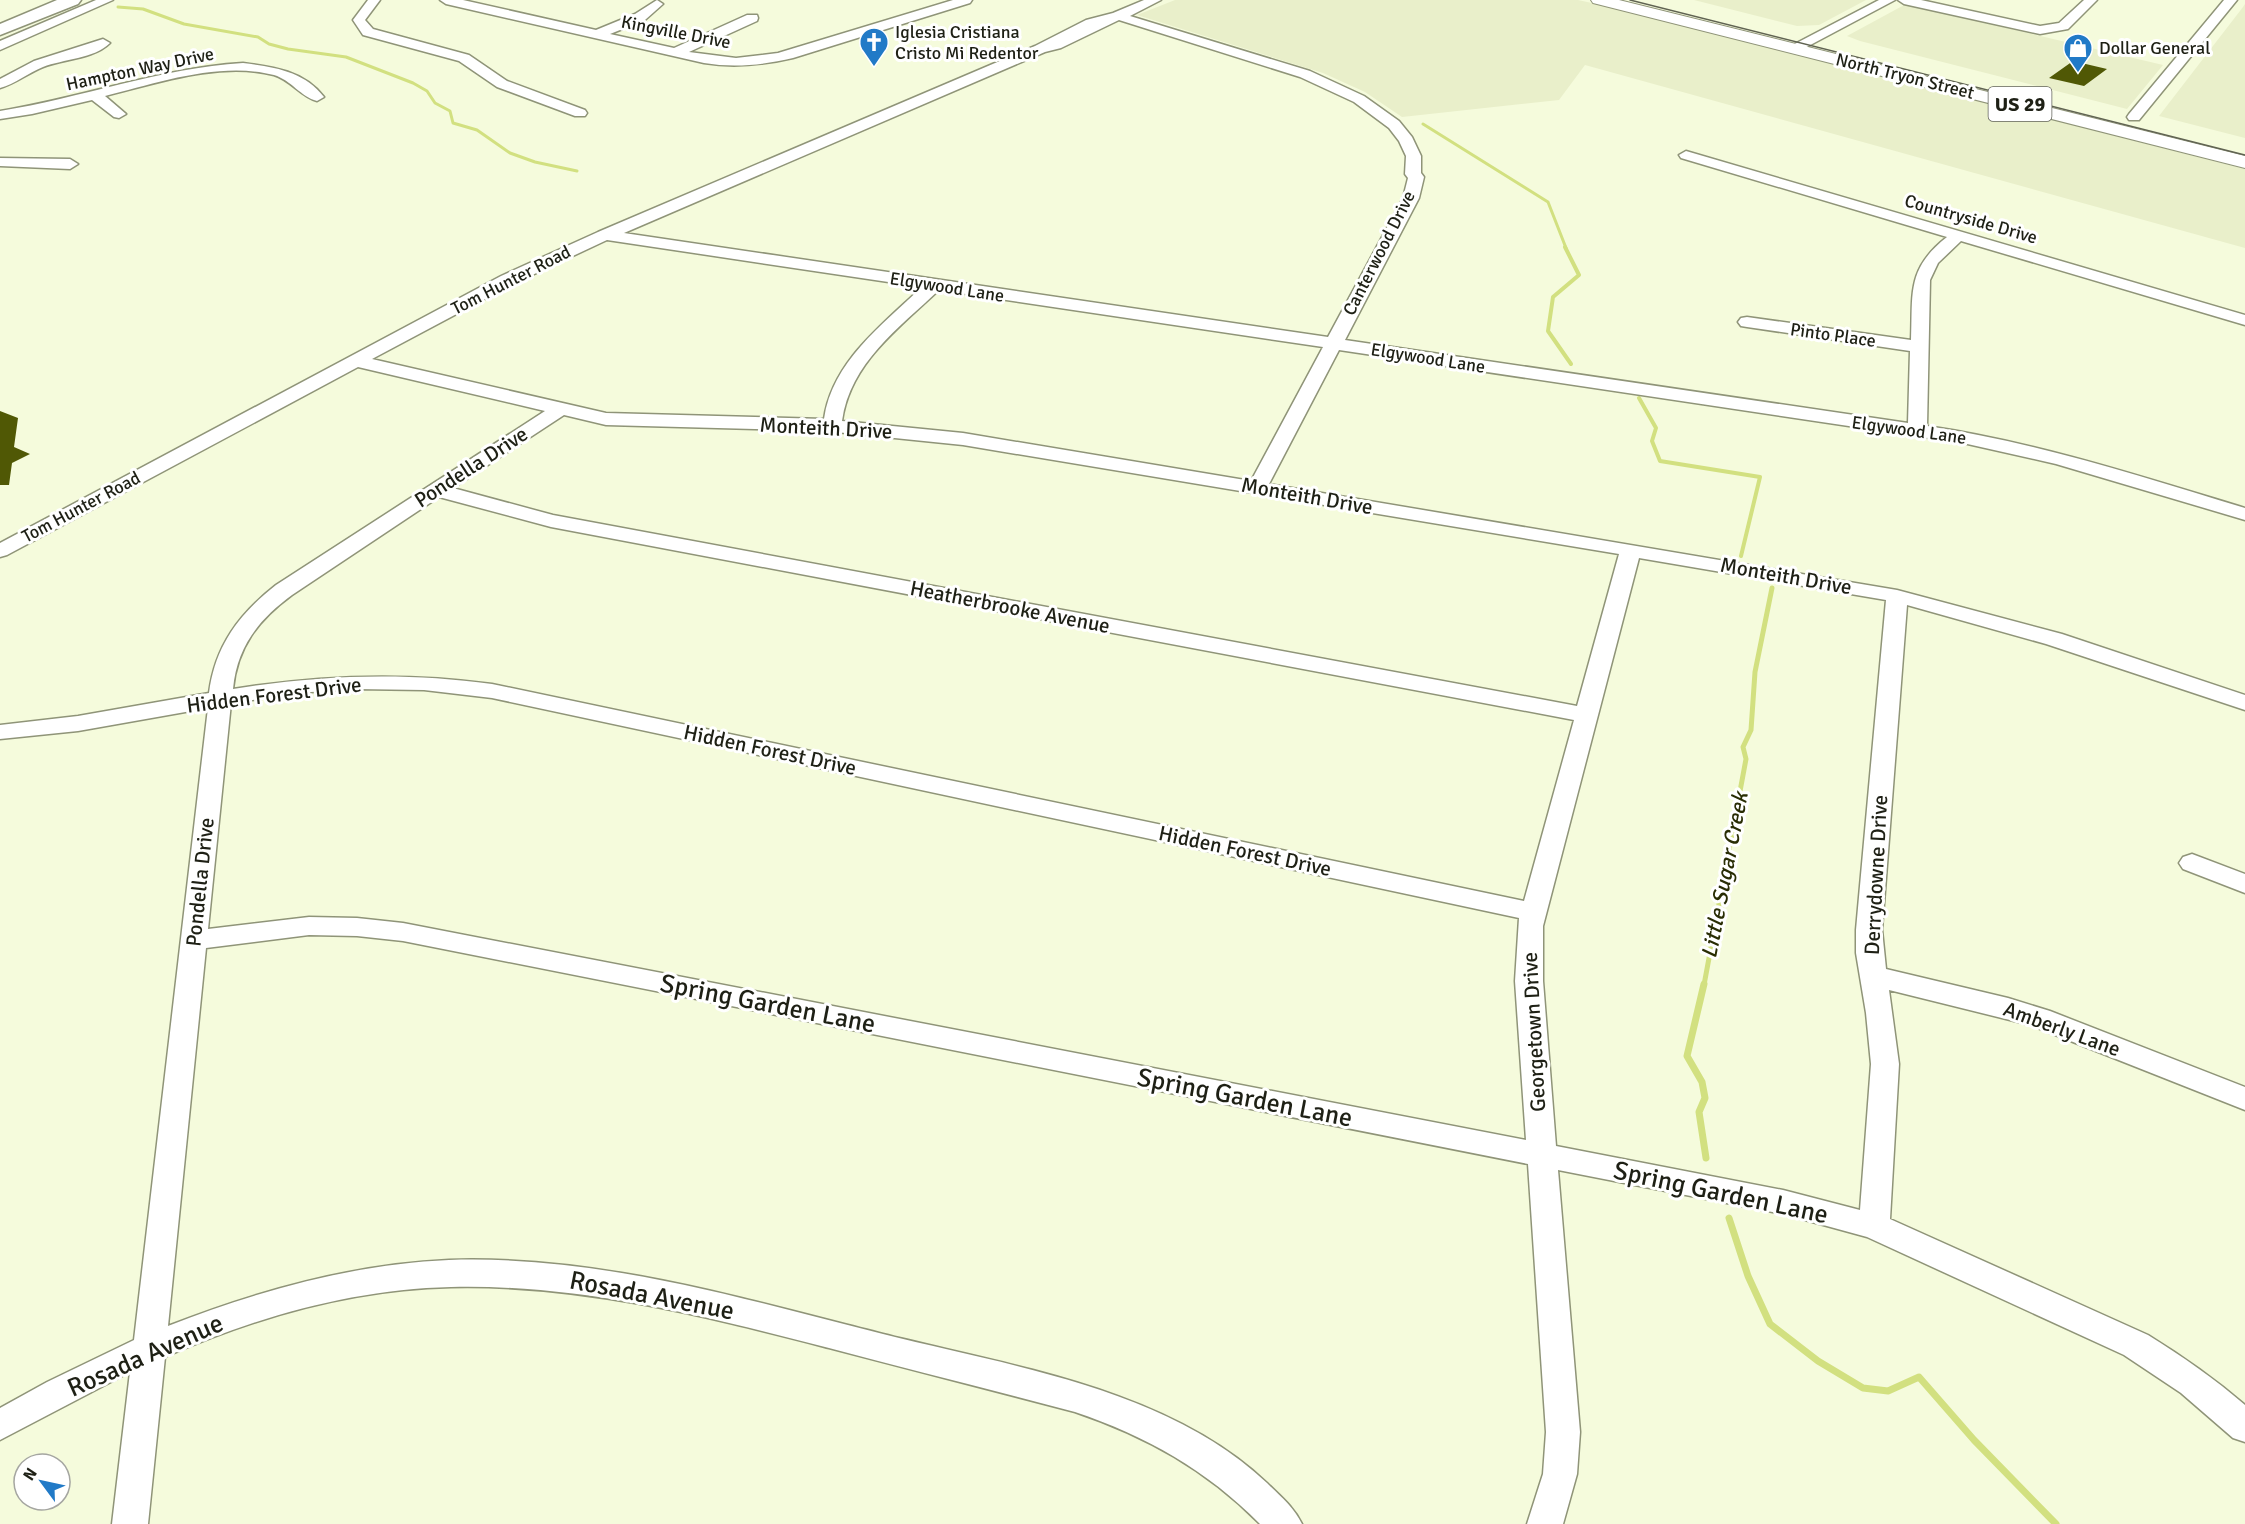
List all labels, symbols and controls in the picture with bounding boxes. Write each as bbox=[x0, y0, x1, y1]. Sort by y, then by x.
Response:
street label: Kingville Drive bbox=[619, 11, 733, 53]
place label: Iglesia Cristiana Cristo Mi Redentor bbox=[895, 21, 1039, 64]
church icon: Iglesia Cristiana Cristo Mi Redentor bbox=[858, 26, 890, 68]
shop icon: Dollar General bbox=[2062, 32, 2094, 74]
place label: Dollar General bbox=[2099, 37, 2210, 59]
street label: Hampton Way Drive bbox=[64, 43, 216, 95]
street label: North Tryon Street bbox=[1833, 48, 1977, 104]
road number: US 29 bbox=[1988, 87, 2052, 121]
street label: Canterwood Drive bbox=[1338, 187, 1420, 319]
street label: Countryside Drive bbox=[1902, 190, 2040, 248]
street label: Tom Hunter Road bbox=[448, 240, 574, 320]
street label: Elgywood Lane bbox=[888, 267, 1006, 307]
street label: Pinto Place bbox=[1789, 318, 1877, 352]
street label: Elgywood Lane bbox=[1369, 338, 1487, 378]
street label: Elgywood Lane bbox=[1850, 411, 1968, 449]
street label: Monteith Drive bbox=[759, 412, 893, 444]
street label: Pondella Drive bbox=[410, 421, 532, 513]
street label: Tom Hunter Road bbox=[18, 467, 144, 547]
street label: Monteith Drive bbox=[1239, 472, 1375, 520]
street label: Monteith Drive bbox=[1718, 552, 1854, 600]
street label: Heatherbrooke Avenue bbox=[908, 575, 1112, 639]
street label: Hidden Forest Drive bbox=[185, 671, 363, 719]
street label: Hidden Forest Drive bbox=[681, 719, 859, 781]
water label: Little Sugar Creek bbox=[1695, 788, 1754, 960]
street label: Derrydowne Drive bbox=[1859, 794, 1893, 956]
street label: Pondella Drive bbox=[180, 816, 220, 948]
street label: Hidden Forest Drive bbox=[1156, 820, 1334, 882]
street label: Georgetown Drive bbox=[1517, 951, 1551, 1113]
street label: Spring Garden Lane bbox=[657, 967, 878, 1041]
street label: Amberly Lane bbox=[2000, 996, 2124, 1062]
street label: Spring Garden Lane bbox=[1134, 1061, 1355, 1135]
street label: Spring Garden Lane bbox=[1611, 1155, 1831, 1231]
street label: Rosada Avenue bbox=[567, 1264, 737, 1328]
street label: Rosada Avenue bbox=[62, 1307, 228, 1405]
north arrow bbox=[12, 1452, 72, 1512]
text: N bbox=[19, 1464, 42, 1484]

